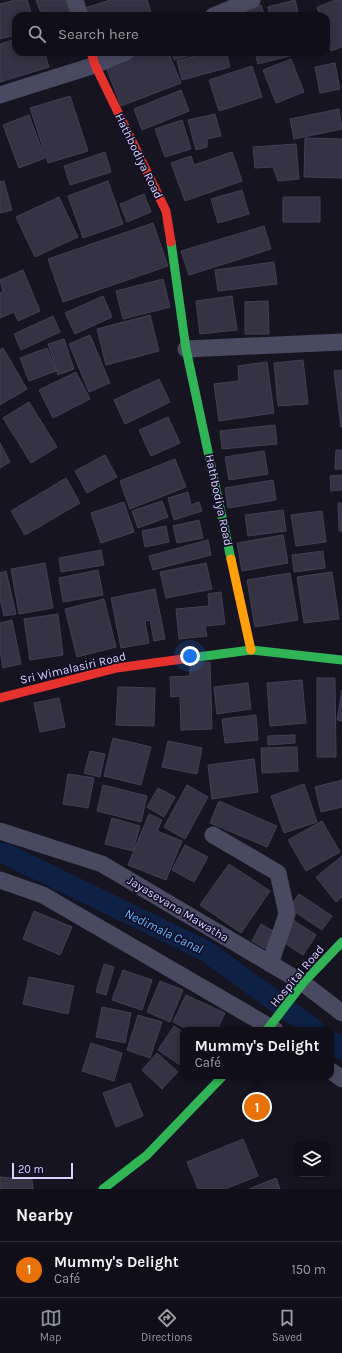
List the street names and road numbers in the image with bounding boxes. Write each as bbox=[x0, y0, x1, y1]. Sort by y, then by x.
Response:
street label: Hathbodiya Road bbox=[112, 111, 166, 201]
street label: Hathbodiya Road bbox=[202, 453, 236, 547]
street label: Sri Wimalasiri Road bbox=[19, 649, 127, 687]
street label: Jayasevana Mawatha bbox=[125, 873, 231, 945]
street label: Hospital Road bbox=[267, 942, 327, 1010]

